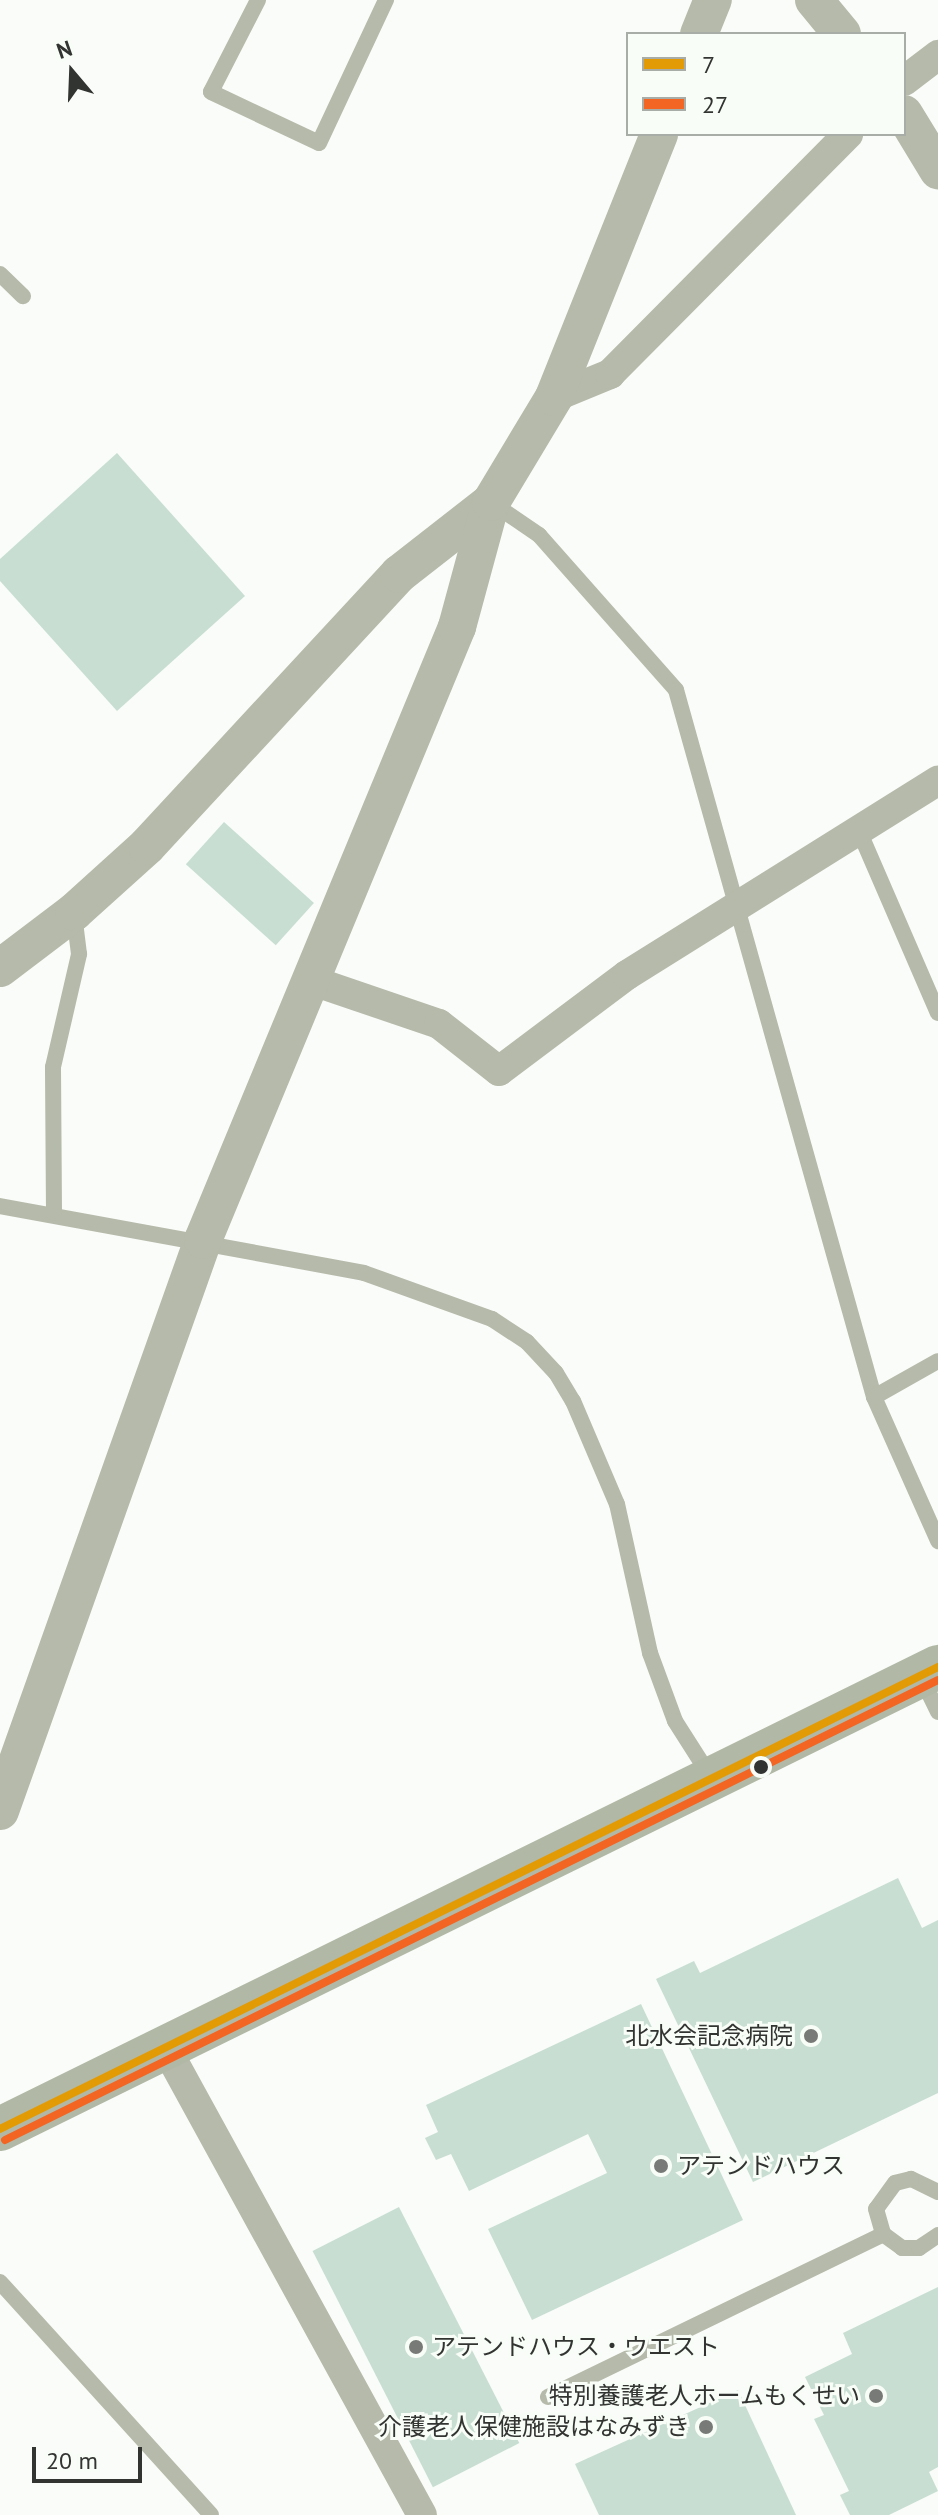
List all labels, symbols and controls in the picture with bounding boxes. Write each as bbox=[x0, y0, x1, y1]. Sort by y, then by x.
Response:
north arrow bbox=[32, 32, 112, 112]
legend bbox=[626, 32, 906, 136]
text: N bbox=[53, 34, 76, 65]
text: 7 bbox=[702, 49, 715, 80]
text: 27 bbox=[702, 89, 728, 120]
unlabelled marker bbox=[753, 1759, 769, 1775]
place label: 北水会記念病院 bbox=[625, 2022, 793, 2050]
marker: 北水会記念病院 bbox=[800, 2025, 822, 2047]
place label: アテンドハウス bbox=[677, 2152, 845, 2180]
marker: アテンドハウス bbox=[652, 2157, 670, 2175]
place label: アテンドハウス・ウエスト bbox=[432, 2333, 720, 2361]
marker: アテンドハウス・ウエスト bbox=[407, 2338, 425, 2356]
place label: 特別養護老人ホームもくせい bbox=[548, 2382, 860, 2410]
marker: 特別養護老人ホームもくせい bbox=[867, 2387, 885, 2405]
place label: 介護老人保健施設はなみずき bbox=[378, 2413, 690, 2441]
marker: 介護老人保健施設はなみずき bbox=[697, 2418, 715, 2436]
scale bar bbox=[36, 2431, 146, 2481]
text: 20 m bbox=[46, 2445, 98, 2476]

